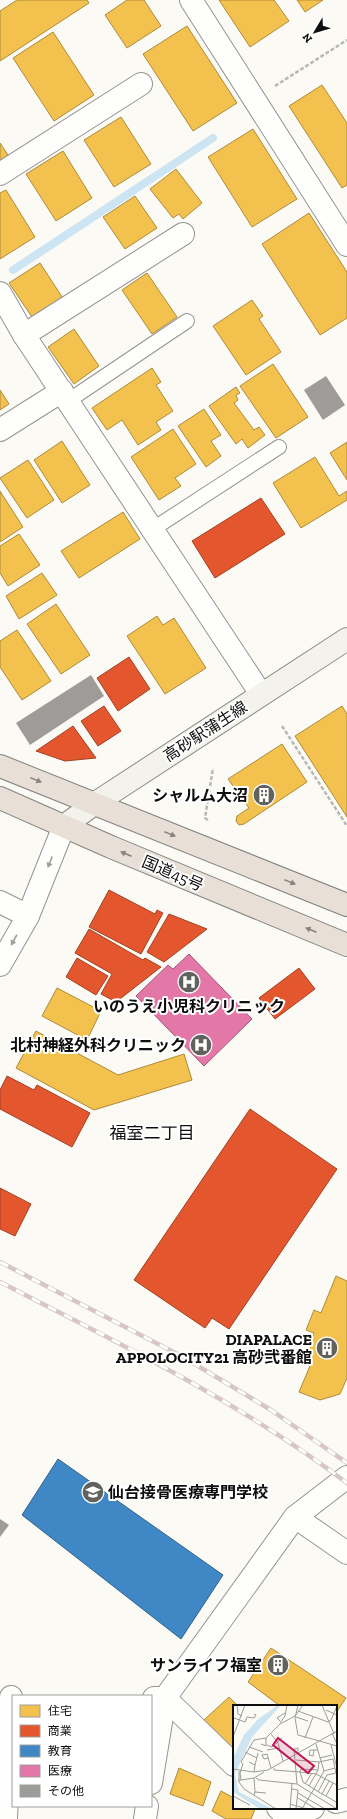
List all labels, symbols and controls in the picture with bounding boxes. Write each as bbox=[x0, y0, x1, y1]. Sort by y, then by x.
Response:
north arrow bbox=[295, 12, 335, 52]
text: N bbox=[299, 30, 315, 45]
street label: 高砂駅蒲生線 bbox=[160, 697, 251, 766]
one-way arrow bbox=[31, 778, 43, 784]
building icon: シャルム大沼 bbox=[251, 782, 277, 808]
place label: シャルム大沼 bbox=[152, 786, 248, 805]
one-way arrow bbox=[164, 831, 175, 837]
one-way arrow bbox=[120, 850, 132, 856]
street label: 国道45号 bbox=[139, 852, 206, 895]
one-way arrow bbox=[46, 856, 52, 868]
one-way arrow bbox=[285, 880, 297, 886]
one-way arrow bbox=[305, 927, 317, 934]
one-way arrow bbox=[10, 935, 17, 946]
hospital icon: いのうえ小児科クリニック bbox=[176, 969, 202, 995]
place label: いのうえ小児科クリニック bbox=[93, 997, 285, 1016]
hospital icon: 北村神経外科クリニック bbox=[188, 1032, 214, 1058]
place label: 北村神経外科クリニック bbox=[10, 1036, 186, 1055]
district label: 福室二丁目 bbox=[110, 1123, 195, 1143]
place label: DIAPALACE APPOLOCITY21 高砂弐番館 bbox=[116, 1330, 312, 1367]
building icon: DIAPALACE APPOLOCITY21 高砂弐番館 bbox=[314, 1335, 340, 1361]
school or university icon: 仙台接骨医療専門学校 bbox=[80, 1479, 106, 1505]
place label: 仙台接骨医療専門学校 bbox=[107, 1483, 268, 1502]
building icon: サンライフ福室 bbox=[265, 1652, 291, 1678]
place label: サンライフ福室 bbox=[150, 1656, 262, 1675]
legend bbox=[12, 1695, 152, 1807]
text: 住宅 bbox=[48, 1704, 72, 1718]
inset map bbox=[233, 1705, 337, 1809]
text: 商業 bbox=[48, 1724, 72, 1738]
text: 教育 bbox=[48, 1744, 72, 1758]
text: 医療 bbox=[48, 1764, 72, 1778]
text: その他 bbox=[48, 1784, 84, 1798]

